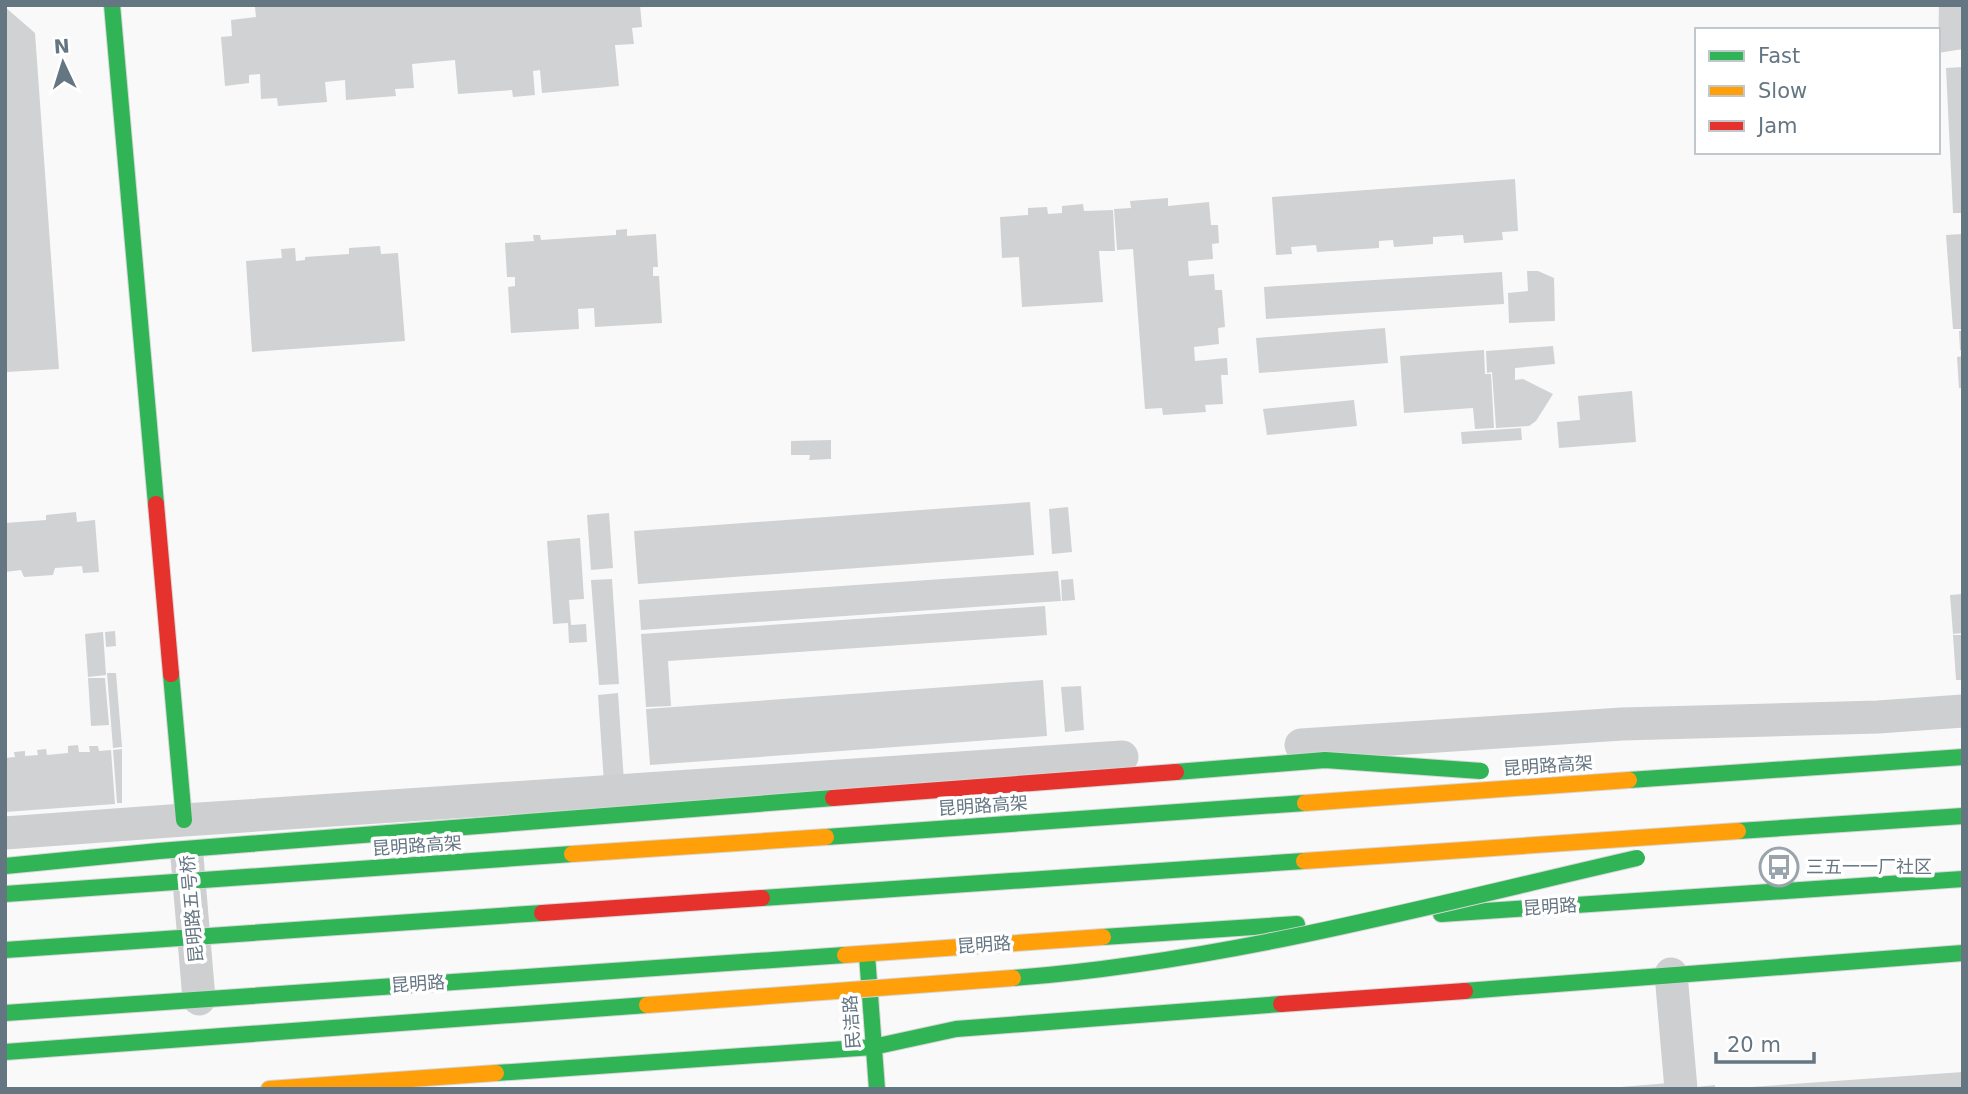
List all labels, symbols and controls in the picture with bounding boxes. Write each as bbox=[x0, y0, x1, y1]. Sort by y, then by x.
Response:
north arrow bbox=[28, 28, 98, 98]
legend bbox=[1695, 28, 1940, 154]
text: N bbox=[53, 35, 71, 58]
text: Fast bbox=[1758, 44, 1800, 68]
text: Slow bbox=[1758, 79, 1807, 103]
text: Jam bbox=[1756, 114, 1798, 138]
street label: 昆明路高架 bbox=[1502, 752, 1594, 779]
street label: 昆明路高架 bbox=[937, 792, 1029, 819]
street label: 昆明路高架 bbox=[371, 832, 463, 859]
bus stop icon: 三五一一厂社区 bbox=[1758, 846, 1800, 888]
street label: 昆明路五号桥 bbox=[176, 854, 207, 964]
place label: 三五一一厂社区 bbox=[1806, 856, 1932, 877]
street label: 昆明路 bbox=[1522, 894, 1578, 919]
street label: 昆明路 bbox=[956, 932, 1012, 957]
street label: 昆明路 bbox=[390, 971, 446, 996]
street label: 民洁路 bbox=[839, 994, 864, 1050]
scale bar bbox=[1716, 1020, 1814, 1064]
text: 20 m bbox=[1727, 1033, 1781, 1057]

